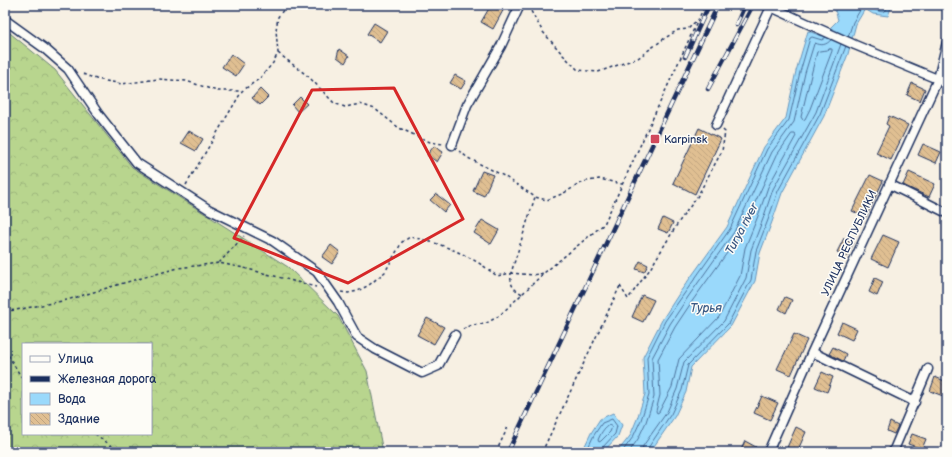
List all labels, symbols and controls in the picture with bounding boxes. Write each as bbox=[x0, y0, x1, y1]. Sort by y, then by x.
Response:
marker: Karpinsk bbox=[649, 133, 661, 145]
place label: Karpinsk bbox=[664, 133, 708, 146]
street label: УЛИЦА РЕСПУБЛИКИ bbox=[819, 188, 879, 298]
water label: Turya river bbox=[722, 199, 763, 257]
water label: Турья bbox=[690, 301, 722, 316]
legend bbox=[22, 343, 152, 435]
text: Улица bbox=[58, 352, 94, 367]
text: Железная дорога bbox=[58, 372, 156, 387]
text: Вода bbox=[58, 392, 86, 407]
text: Здание bbox=[58, 412, 100, 427]

